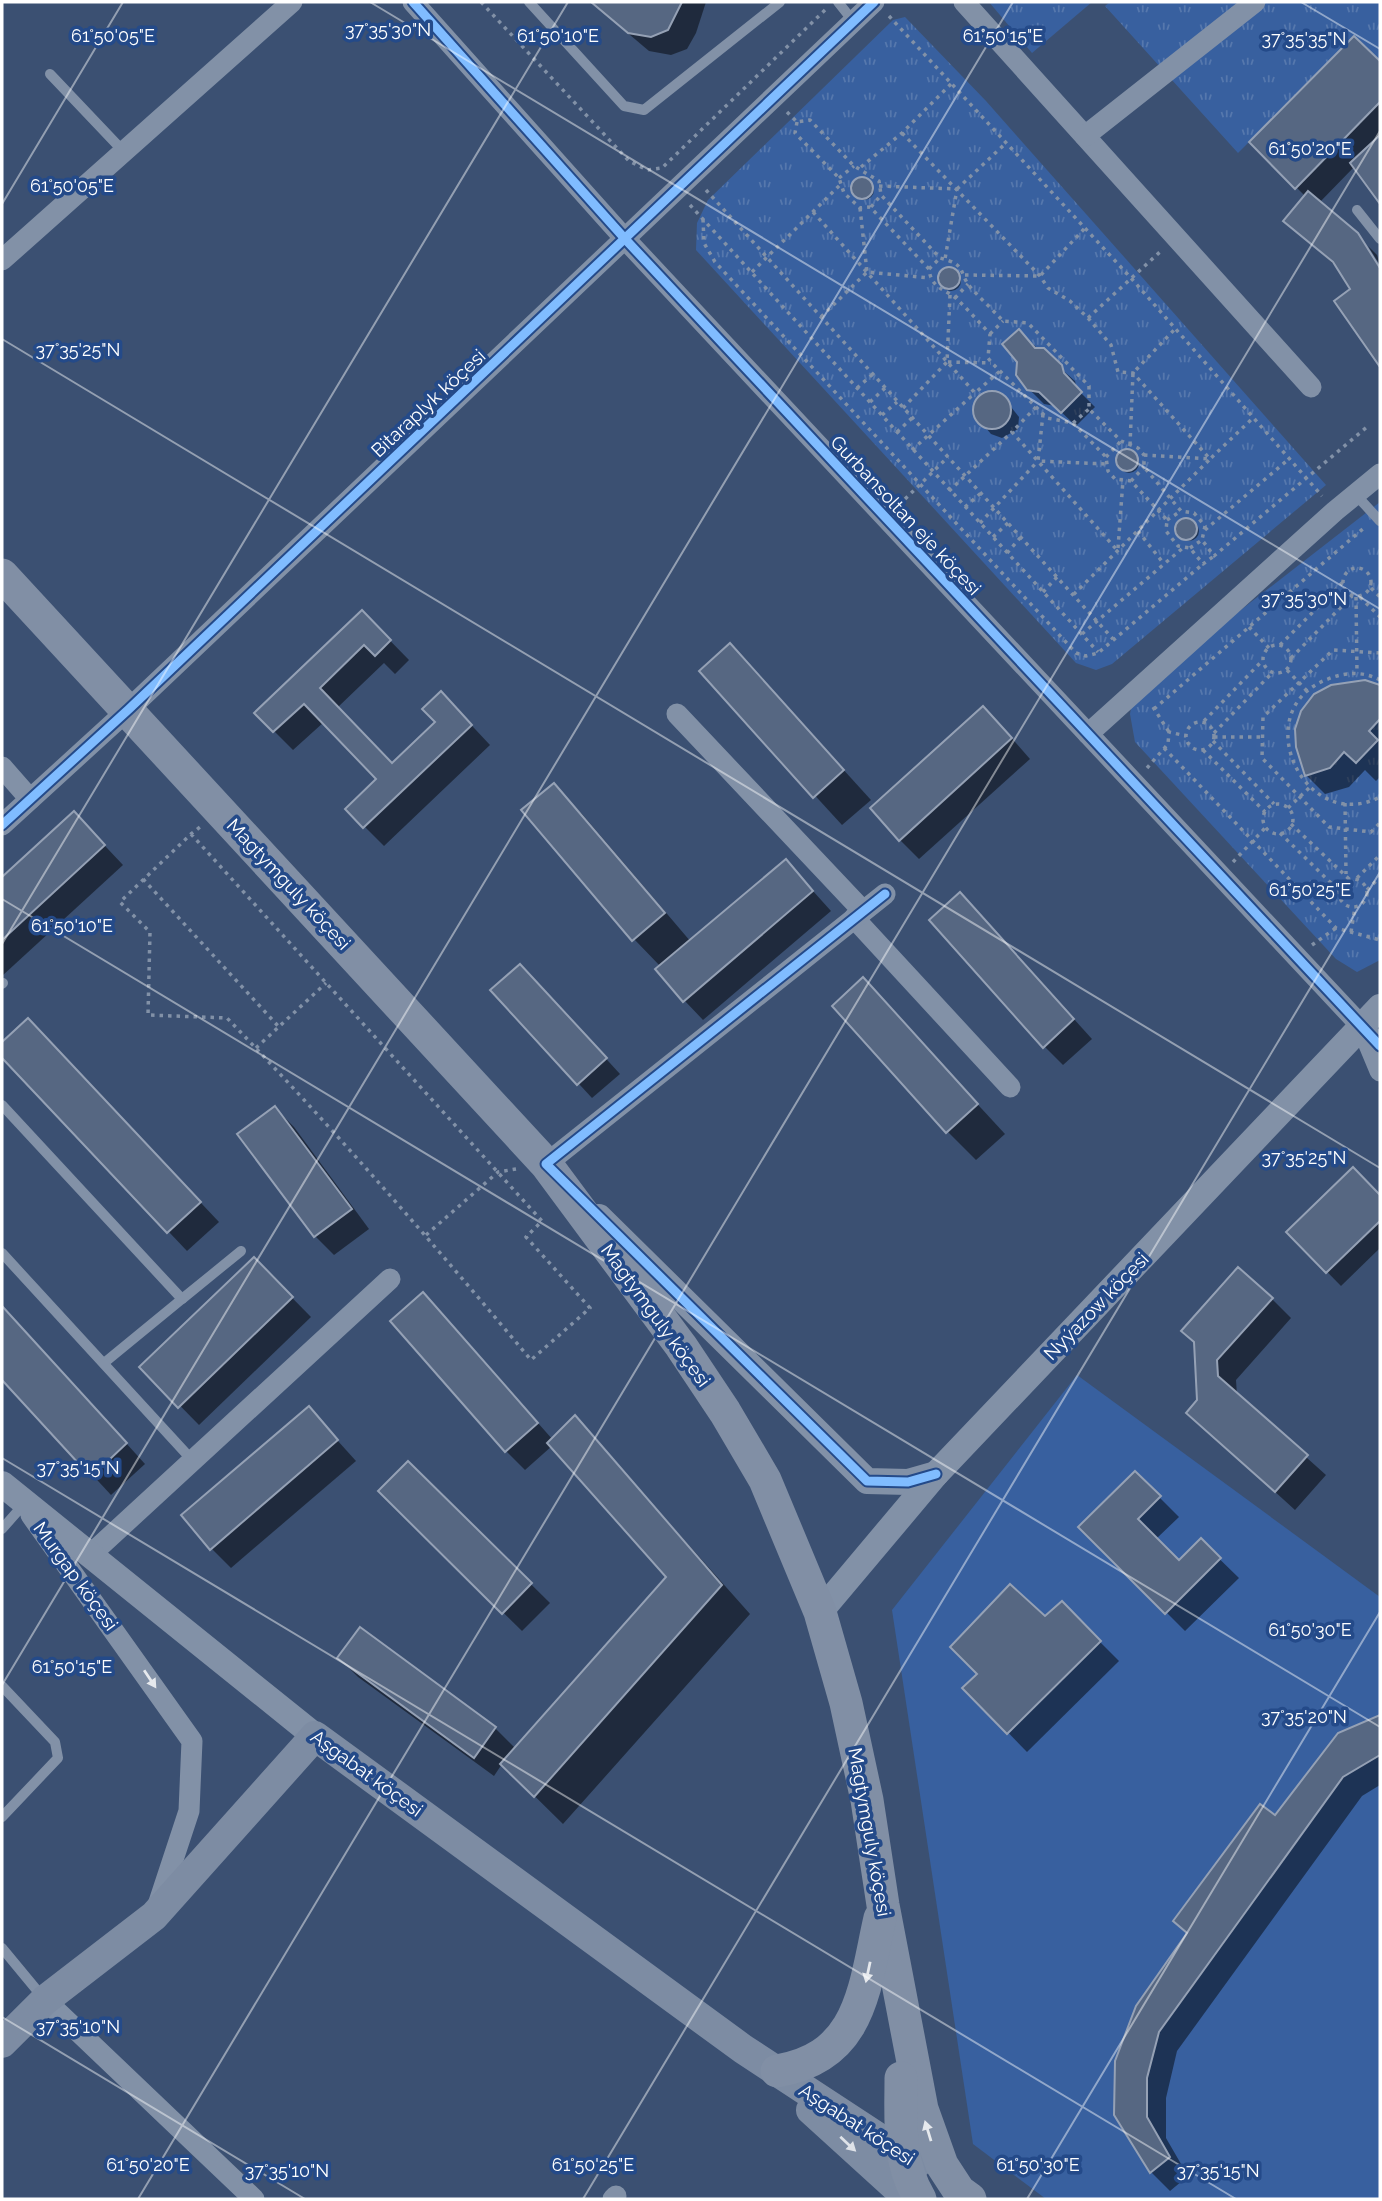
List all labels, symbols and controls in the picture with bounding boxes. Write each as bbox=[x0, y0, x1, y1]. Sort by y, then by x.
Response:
text: 37°35'30"N bbox=[345, 19, 431, 40]
text: 61°50'05"E bbox=[71, 25, 155, 46]
text: 61°50'10"E bbox=[517, 25, 599, 46]
text: 61°50'15"E bbox=[963, 25, 1043, 46]
text: 37°35'35"N bbox=[1261, 28, 1347, 49]
text: 61°50'20"E bbox=[1268, 138, 1352, 159]
text: 61°50'05"E bbox=[30, 175, 114, 196]
text: 37°35'25"N bbox=[36, 339, 120, 360]
street label: Bitaraplyk köçesi bbox=[366, 344, 490, 462]
street label: Gurbansoltan eje köçesi bbox=[826, 431, 986, 599]
text: 37°35'30"N bbox=[1261, 588, 1347, 609]
street label: Magtymguly köçesi bbox=[223, 814, 355, 954]
text: 61°50'25"E bbox=[1269, 879, 1351, 900]
text: 61°50'10"E bbox=[31, 915, 113, 936]
text: 37°35'25"N bbox=[1262, 1147, 1346, 1168]
street label: Magtymguly köçesi bbox=[597, 1239, 715, 1391]
street label: Nyýazow köçesi bbox=[1039, 1248, 1153, 1364]
text: 37°35'15"N bbox=[36, 1457, 120, 1478]
street label: Murgap köçesi bbox=[29, 1517, 123, 1635]
text: 61°50'30"E bbox=[1268, 1619, 1352, 1640]
text: 61°50'15"E bbox=[32, 1656, 112, 1677]
one-way arrow bbox=[143, 1670, 157, 1688]
text: 37°35'20"N bbox=[1261, 1706, 1347, 1727]
street label: Aşgabat köçesi bbox=[307, 1725, 427, 1821]
street label: Magtymguly köçesi bbox=[844, 1746, 896, 1918]
one-way arrow bbox=[862, 1961, 873, 1983]
text: 37°35'10"N bbox=[36, 2016, 120, 2037]
street label: Aşgabat köçesi bbox=[795, 2079, 919, 2169]
one-way arrow bbox=[923, 2120, 933, 2141]
one-way arrow bbox=[839, 2136, 856, 2152]
text: 61°50'20"E bbox=[106, 2154, 190, 2175]
text: 61°50'25"E bbox=[552, 2154, 634, 2175]
text: 61°50'30"E bbox=[996, 2154, 1080, 2175]
text: 37°35'10"N bbox=[245, 2160, 329, 2181]
text: 37°35'15"N bbox=[1176, 2160, 1260, 2181]

